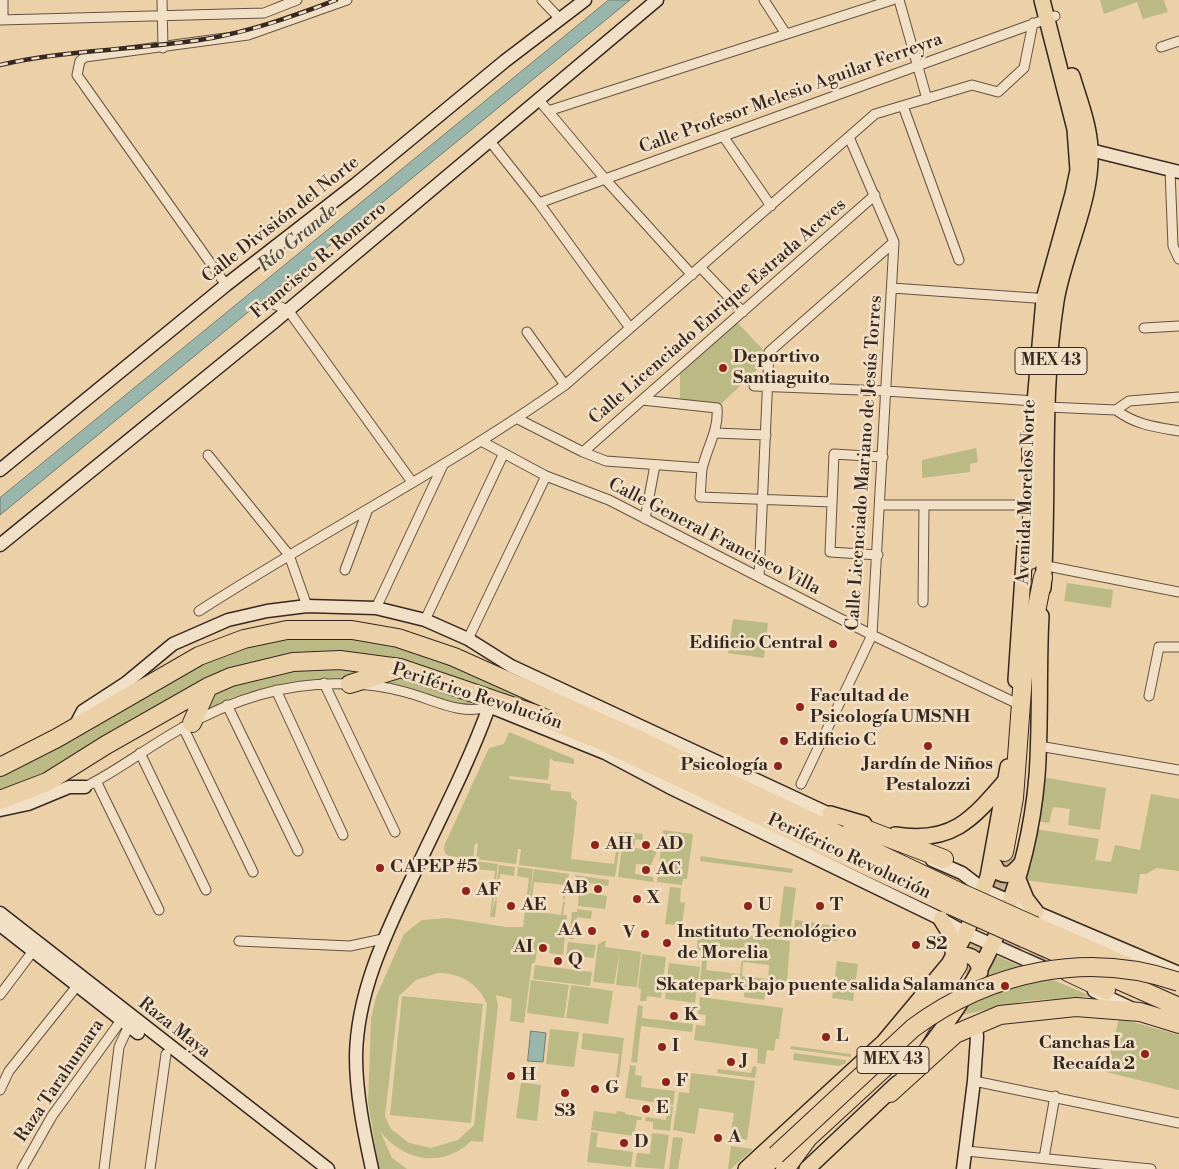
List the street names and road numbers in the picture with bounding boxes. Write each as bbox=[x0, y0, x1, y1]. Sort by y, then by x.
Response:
street label: Calle Profesor Melesio Aguilar Ferreyra bbox=[637, 29, 945, 159]
street label: Calle División del Norte bbox=[198, 152, 364, 288]
street label: Calle Licenciado Enrique Estrada Aceves bbox=[585, 194, 851, 430]
street label: Francisco R. Romero bbox=[247, 198, 391, 324]
street label: Calle Licenciado Mariano de Jesús Torres bbox=[843, 295, 887, 631]
road number: MEX 43 bbox=[1015, 348, 1087, 374]
street label: Avenida Morelos Norte bbox=[1013, 399, 1041, 585]
street label: Calle General Francisco Villa bbox=[604, 474, 824, 600]
street label: Periférico Revolución bbox=[389, 659, 565, 735]
street label: Periférico Revolución bbox=[764, 810, 934, 904]
street label: Raza Maya bbox=[133, 993, 215, 1063]
street label: Raza Tarahumara bbox=[11, 1015, 109, 1147]
road number: MEX 43 bbox=[857, 1046, 929, 1074]

